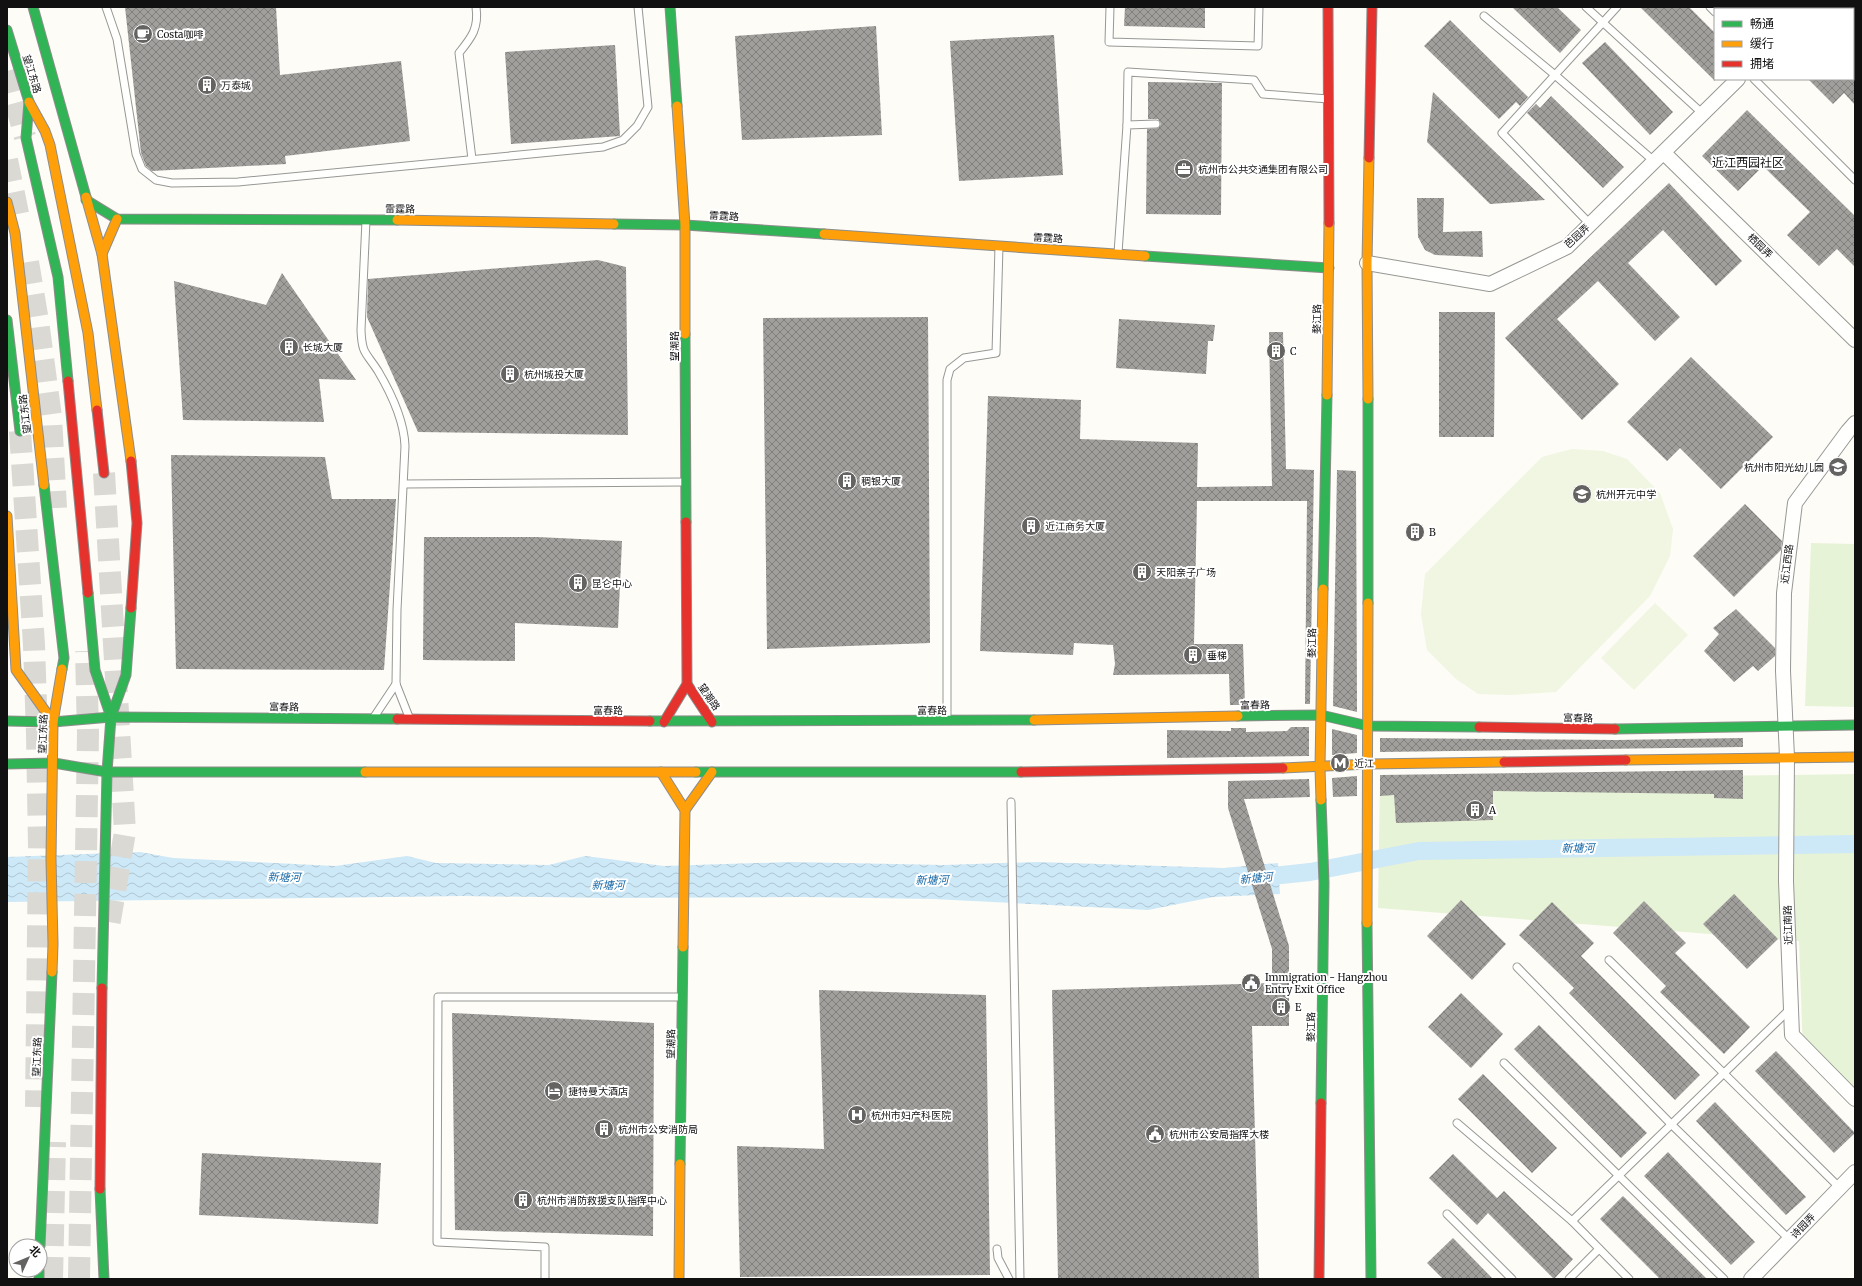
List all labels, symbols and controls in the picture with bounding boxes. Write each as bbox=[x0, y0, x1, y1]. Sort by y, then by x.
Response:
legend bbox=[1714, 8, 1854, 80]
text: 畅通 bbox=[1750, 16, 1774, 31]
cafe icon: Costa咖啡 bbox=[132, 23, 154, 45]
place label: Costa咖啡 bbox=[157, 28, 203, 41]
text: 缓行 bbox=[1750, 36, 1774, 51]
street label: 望江东路 bbox=[20, 53, 44, 95]
text: 拥堵 bbox=[1750, 56, 1774, 71]
building icon: 万泰城 bbox=[196, 74, 218, 96]
place label: 万泰城 bbox=[221, 79, 251, 92]
district label: 近江西园社区 bbox=[1712, 155, 1784, 170]
office icon: 杭州市公共交通集团有限公司 bbox=[1173, 158, 1195, 180]
place label: 杭州市公共交通集团有限公司 bbox=[1198, 163, 1328, 176]
street label: 雷霆路 bbox=[385, 202, 415, 216]
street label: 雷霆路 bbox=[709, 208, 739, 224]
street label: 芭园弄 bbox=[1562, 221, 1592, 251]
street label: 雷霆路 bbox=[1033, 230, 1063, 246]
street label: 栖园弄 bbox=[1745, 231, 1775, 261]
street label: 婺江路 bbox=[1310, 304, 1324, 334]
street label: 望潮路 bbox=[668, 331, 681, 361]
building icon: 长城大厦 bbox=[278, 336, 300, 358]
building icon: C bbox=[1265, 340, 1287, 362]
place label: 长城大厦 bbox=[303, 341, 343, 354]
place label: C bbox=[1290, 345, 1297, 358]
building icon: 杭州城投大厦 bbox=[499, 363, 521, 385]
place label: 杭州城投大厦 bbox=[524, 368, 584, 381]
street label: 望江东路 bbox=[16, 393, 34, 435]
school or university icon: 杭州市阳光幼儿园 bbox=[1827, 456, 1849, 478]
place label: 杭州市阳光幼儿园 bbox=[1744, 461, 1824, 474]
building icon: 稠银大厦 bbox=[836, 470, 858, 492]
place label: 稠银大厦 bbox=[861, 475, 901, 488]
school or university icon: 杭州开元中学 bbox=[1571, 483, 1593, 505]
place label: 杭州开元中学 bbox=[1596, 488, 1656, 501]
building icon: 近江商务大厦 bbox=[1020, 515, 1042, 537]
place label: 近江商务大厦 bbox=[1045, 520, 1105, 533]
building icon: B bbox=[1404, 521, 1426, 543]
place label: B bbox=[1429, 526, 1436, 539]
street label: 近江西路 bbox=[1778, 543, 1796, 585]
building icon: 天阳亲子广场 bbox=[1131, 561, 1153, 583]
place label: 天阳亲子广场 bbox=[1156, 566, 1216, 579]
building icon: 昆仑中心 bbox=[567, 572, 589, 594]
place label: 昆仑中心 bbox=[592, 577, 632, 590]
street label: 婺江路 bbox=[1305, 628, 1319, 658]
building icon: 垂梯 bbox=[1182, 644, 1204, 666]
place label: 垂梯 bbox=[1207, 649, 1227, 662]
street label: 望潮路 bbox=[695, 681, 723, 713]
street label: 富春路 bbox=[1240, 698, 1270, 712]
street label: 富春路 bbox=[269, 700, 299, 714]
street label: 富春路 bbox=[593, 704, 623, 717]
street label: 富春路 bbox=[917, 704, 947, 717]
street label: 富春路 bbox=[1563, 711, 1593, 725]
street label: 望江东路 bbox=[36, 714, 50, 754]
metro station icon: 近江 bbox=[1329, 752, 1351, 774]
place label: 近江 bbox=[1354, 757, 1374, 770]
building icon: A bbox=[1464, 799, 1486, 821]
place label: A bbox=[1488, 804, 1497, 817]
water label: 新塘河 bbox=[1561, 841, 1597, 855]
water label: 新塘河 bbox=[1239, 869, 1275, 887]
water label: 新塘河 bbox=[267, 870, 303, 884]
water label: 新塘河 bbox=[915, 873, 951, 887]
water label: 新塘河 bbox=[592, 878, 626, 892]
street label: 近江南路 bbox=[1781, 905, 1795, 945]
place label: Immigration - Hangzhou Entry Exit Office bbox=[1265, 971, 1388, 996]
public building icon: Immigration - Hangzhou Entry Exit Office bbox=[1240, 972, 1262, 994]
building icon: E bbox=[1270, 996, 1292, 1018]
place label: E bbox=[1295, 1001, 1302, 1014]
street label: 婺江路 bbox=[1304, 1012, 1318, 1042]
street label: 望潮路 bbox=[664, 1029, 678, 1059]
street label: 望江东路 bbox=[30, 1037, 44, 1077]
hotel icon: 捷特曼大酒店 bbox=[543, 1080, 565, 1102]
place label: 捷特曼大酒店 bbox=[568, 1085, 628, 1098]
hospital icon: 杭州市妇产科医院 bbox=[846, 1104, 868, 1126]
place label: 杭州市妇产科医院 bbox=[871, 1109, 951, 1122]
building icon: 杭州市公安消防局 bbox=[593, 1118, 615, 1140]
place label: 杭州市公安消防局 bbox=[618, 1123, 698, 1136]
public building icon: 杭州市公安局指挥大楼 bbox=[1144, 1123, 1166, 1145]
place label: 杭州市公安局指挥大楼 bbox=[1169, 1128, 1269, 1141]
building icon: 杭州市消防救援支队指挥中心 bbox=[512, 1189, 534, 1211]
place label: 杭州市消防救援支队指挥中心 bbox=[537, 1194, 667, 1207]
street label: 诗园弄 bbox=[1788, 1211, 1818, 1241]
north arrow bbox=[8, 1238, 48, 1278]
text: 北 bbox=[26, 1242, 44, 1260]

